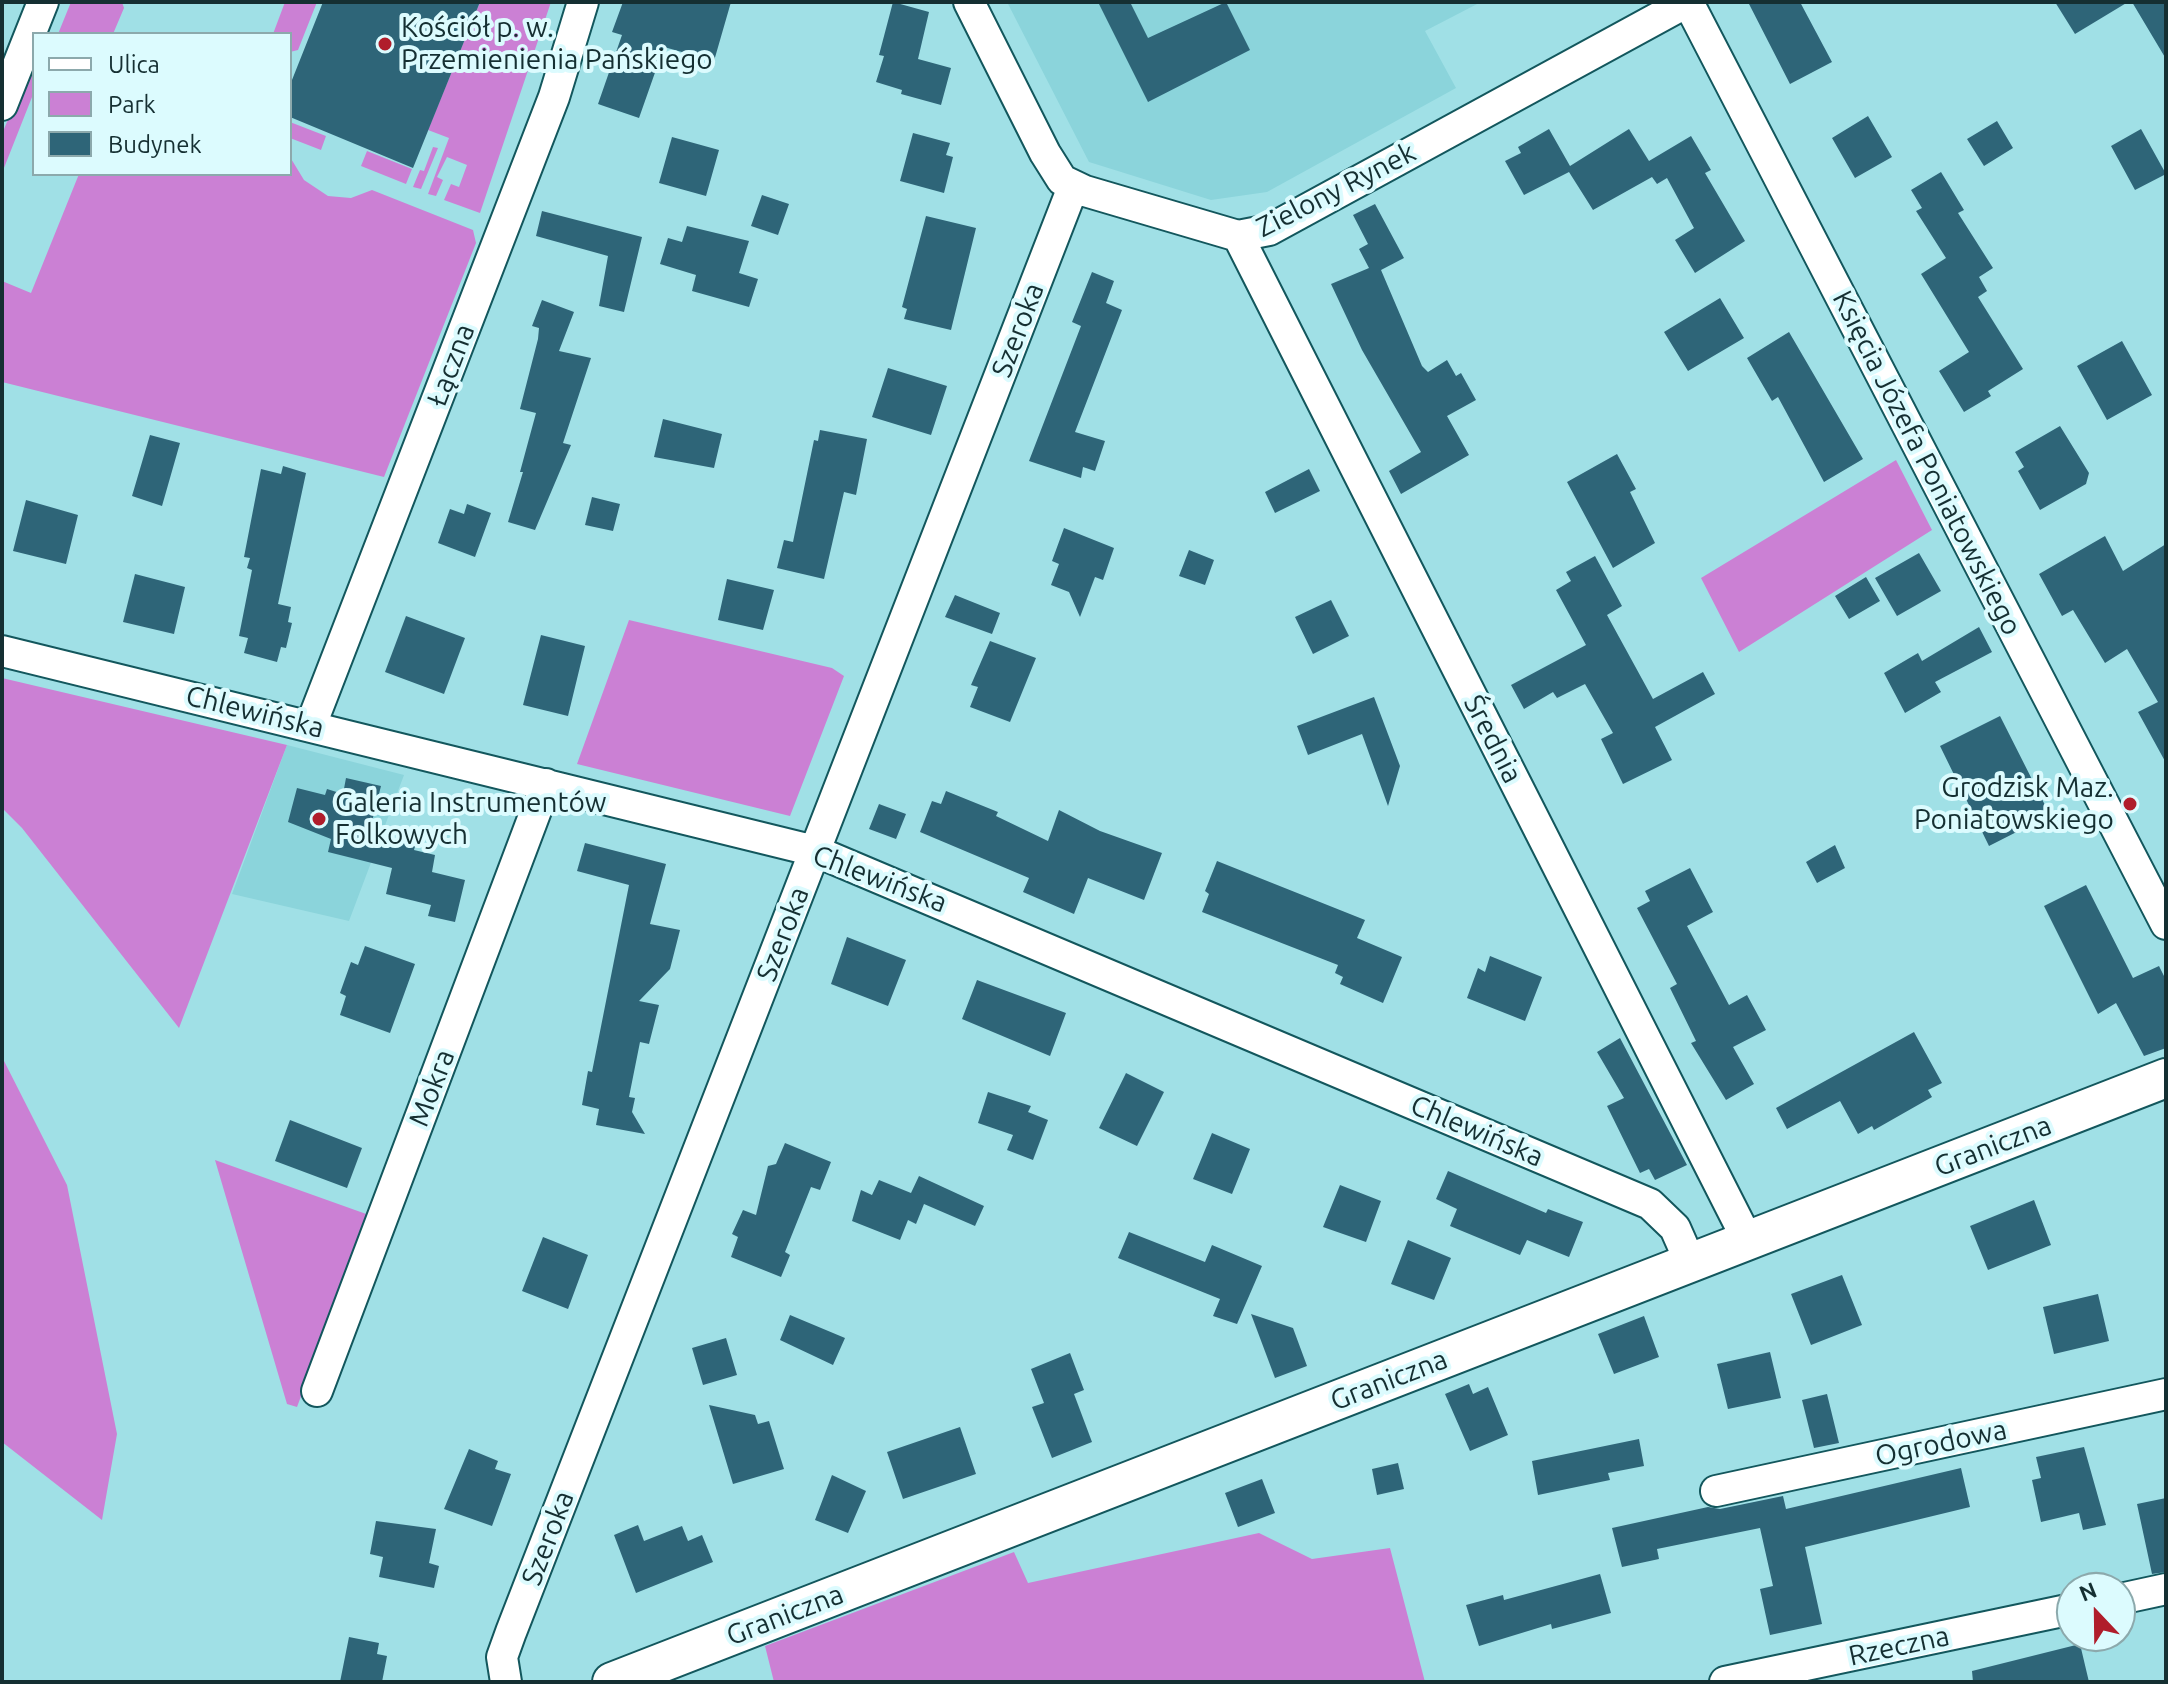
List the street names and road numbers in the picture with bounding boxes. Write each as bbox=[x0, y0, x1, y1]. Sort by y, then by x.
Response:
street label: Zielony Rynek bbox=[1251, 135, 1421, 245]
street label: Szeroka bbox=[985, 278, 1051, 382]
street label: Księcia Józefa Poniatowskiego bbox=[1825, 285, 2029, 641]
street label: Łączna bbox=[420, 319, 482, 411]
street label: Chlewińska bbox=[182, 679, 328, 745]
street label: Średnia bbox=[1457, 689, 1529, 789]
street label: Chlewińska bbox=[808, 838, 952, 920]
street label: Szeroka bbox=[750, 882, 816, 986]
street label: Mokra bbox=[402, 1045, 462, 1131]
street label: Chlewińska bbox=[1405, 1088, 1549, 1174]
street label: Graniczna bbox=[1930, 1108, 2056, 1184]
street label: Graniczna bbox=[1326, 1342, 1452, 1418]
street label: Ogrodowa bbox=[1872, 1413, 2010, 1473]
street label: Szeroka bbox=[515, 1486, 581, 1590]
street label: Graniczna bbox=[722, 1577, 848, 1653]
street label: Rzeczna bbox=[1846, 1619, 1952, 1673]

